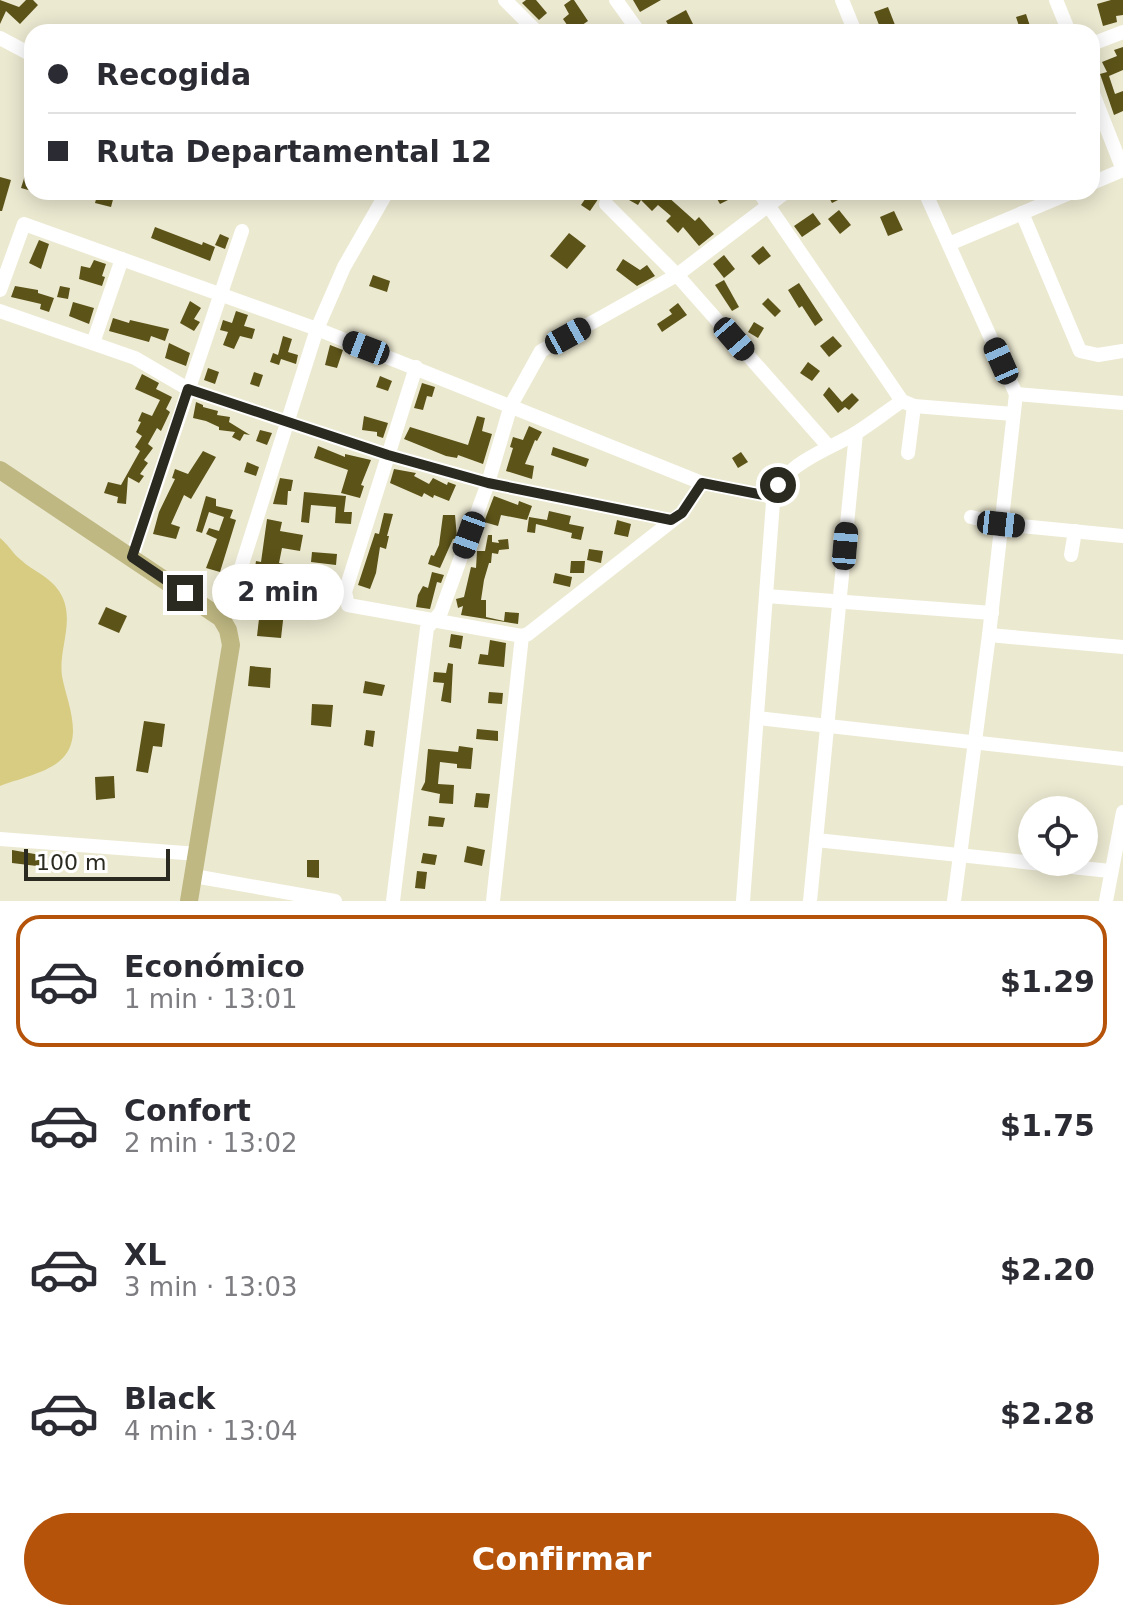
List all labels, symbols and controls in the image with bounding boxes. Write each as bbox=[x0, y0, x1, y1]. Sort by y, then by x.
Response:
text: Recogida bbox=[96, 57, 251, 92]
text: Ruta Departamental 12 bbox=[96, 134, 492, 169]
car bbox=[709, 313, 759, 365]
car bbox=[541, 314, 595, 358]
car bbox=[339, 328, 393, 368]
car bbox=[980, 334, 1022, 388]
route start bbox=[760, 467, 796, 503]
car bbox=[450, 508, 488, 562]
car bbox=[976, 510, 1026, 538]
car bbox=[831, 521, 859, 571]
callout: 2 min bbox=[213, 565, 345, 621]
route end bbox=[167, 575, 203, 611]
text: 2 min bbox=[237, 577, 319, 607]
map controls bbox=[1018, 796, 1098, 876]
button: locate bbox=[1018, 796, 1098, 876]
scale bar bbox=[24, 845, 170, 881]
text: 100 m bbox=[36, 850, 106, 875]
icon: car bbox=[28, 945, 100, 1017]
text: Económico bbox=[124, 949, 305, 984]
text: $1.29 bbox=[1000, 964, 1095, 999]
text: 1 min · 13:01 bbox=[124, 984, 298, 1014]
icon: car bbox=[28, 1089, 100, 1161]
text: Confort bbox=[124, 1093, 251, 1128]
text: $1.75 bbox=[1000, 1108, 1095, 1143]
text: 2 min · 13:02 bbox=[124, 1128, 298, 1158]
icon: car bbox=[28, 1233, 100, 1305]
text: XL bbox=[124, 1237, 166, 1272]
text: $2.20 bbox=[1000, 1252, 1095, 1287]
text: 3 min · 13:03 bbox=[124, 1272, 298, 1302]
icon: car bbox=[28, 1377, 100, 1449]
text: Black bbox=[124, 1381, 215, 1416]
text: $2.28 bbox=[1000, 1396, 1095, 1431]
text: 4 min · 13:04 bbox=[124, 1416, 298, 1446]
button: Confirmar bbox=[24, 1513, 1099, 1605]

